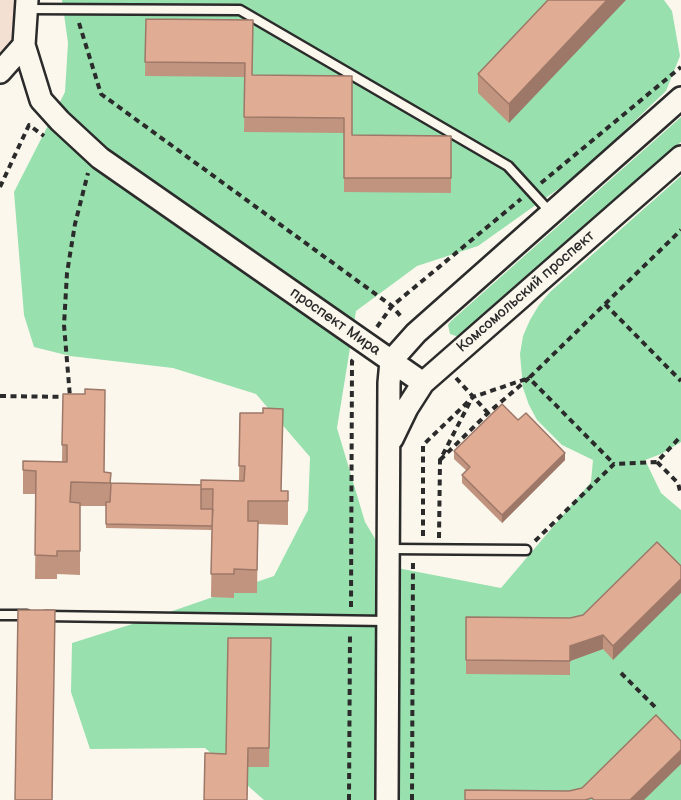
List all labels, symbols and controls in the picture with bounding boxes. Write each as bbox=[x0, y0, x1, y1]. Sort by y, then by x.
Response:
street label: Комсомольский проспект bbox=[453, 227, 599, 357]
street label: проспект Мира bbox=[286, 284, 384, 360]

